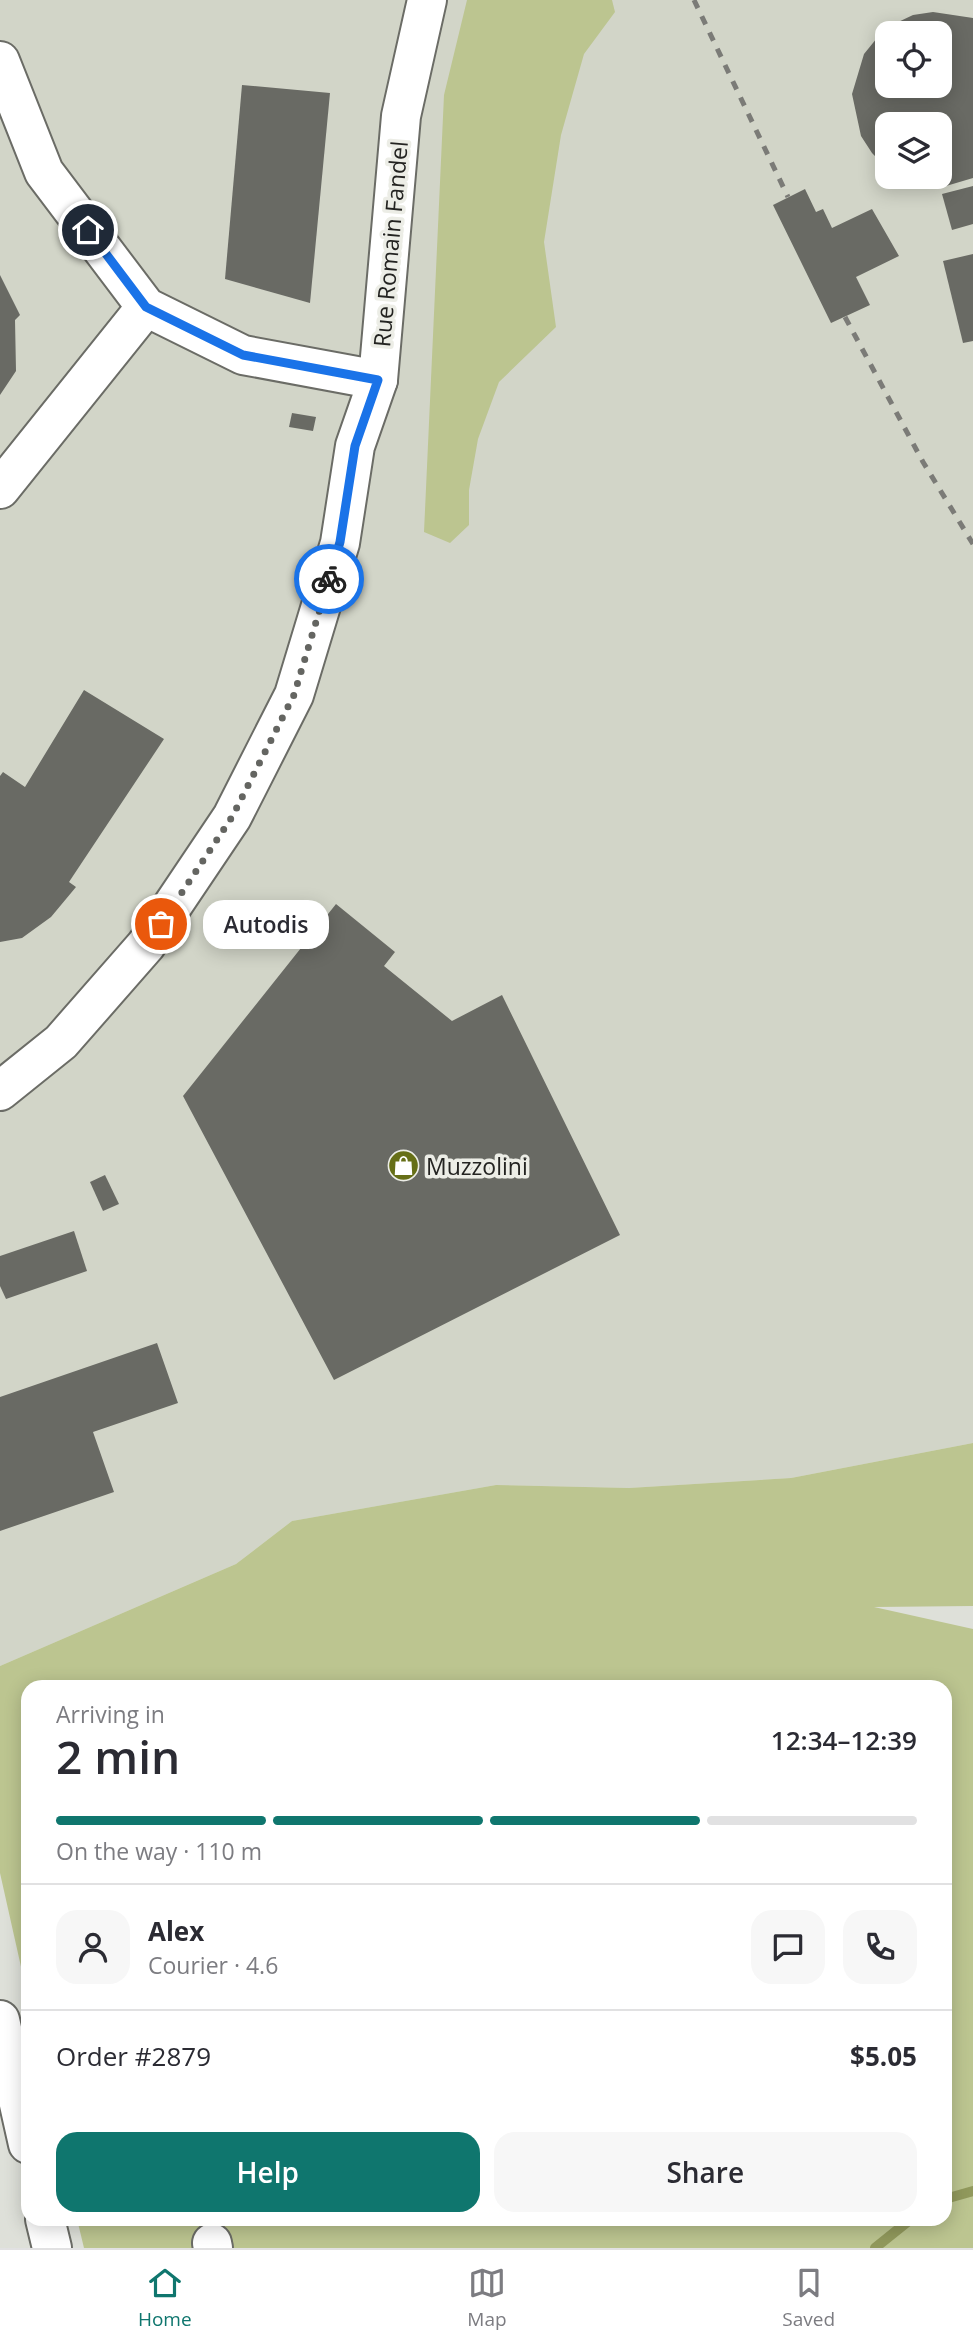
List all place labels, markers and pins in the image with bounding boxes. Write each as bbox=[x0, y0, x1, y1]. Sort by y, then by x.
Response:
pin bbox=[58, 200, 118, 260]
pin bbox=[131, 894, 191, 954]
callout: Autodis bbox=[203, 900, 329, 948]
shop icon: Muzzolini bbox=[386, 1149, 420, 1183]
place label: Muzzolini bbox=[426, 1150, 528, 1182]

